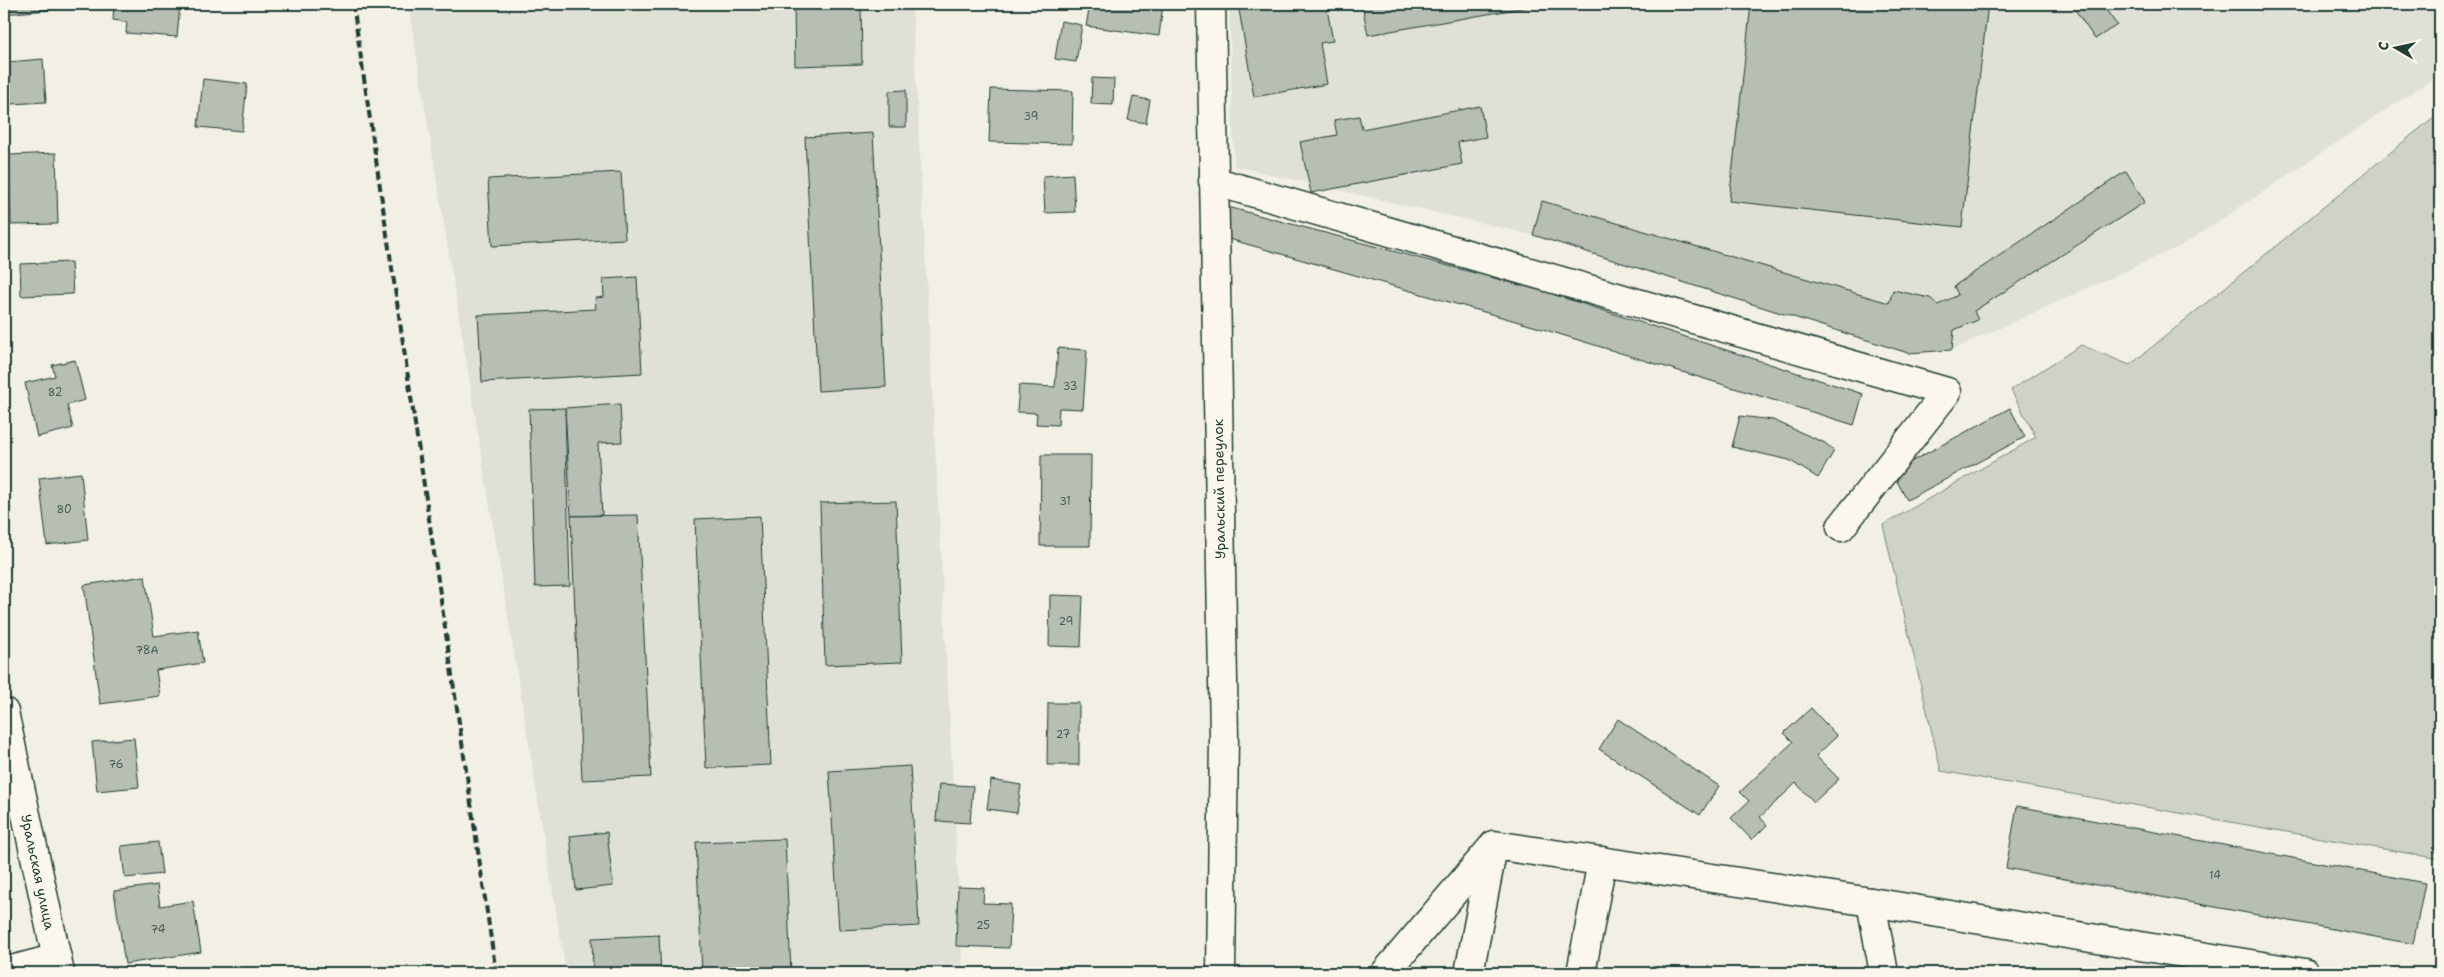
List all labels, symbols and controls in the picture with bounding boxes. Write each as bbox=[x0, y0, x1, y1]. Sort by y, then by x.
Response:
north arrow bbox=[2372, 22, 2422, 72]
text: С bbox=[2374, 40, 2393, 52]
house number: 39 bbox=[1024, 109, 1038, 124]
house number: 33 bbox=[1063, 379, 1077, 394]
house number: 82 bbox=[48, 385, 62, 400]
street label: Уральский переулок bbox=[1209, 418, 1229, 559]
house number: 31 bbox=[1059, 494, 1071, 509]
house number: 80 bbox=[56, 502, 72, 517]
house number: 29 bbox=[1059, 614, 1073, 629]
house number: 78А bbox=[136, 643, 158, 658]
house number: 27 bbox=[1056, 727, 1071, 742]
house number: 76 bbox=[109, 757, 123, 772]
street label: Уральская улица bbox=[17, 813, 59, 932]
house number: 14 bbox=[2209, 868, 2221, 883]
house number: 25 bbox=[976, 918, 990, 933]
house number: 74 bbox=[151, 922, 166, 937]

